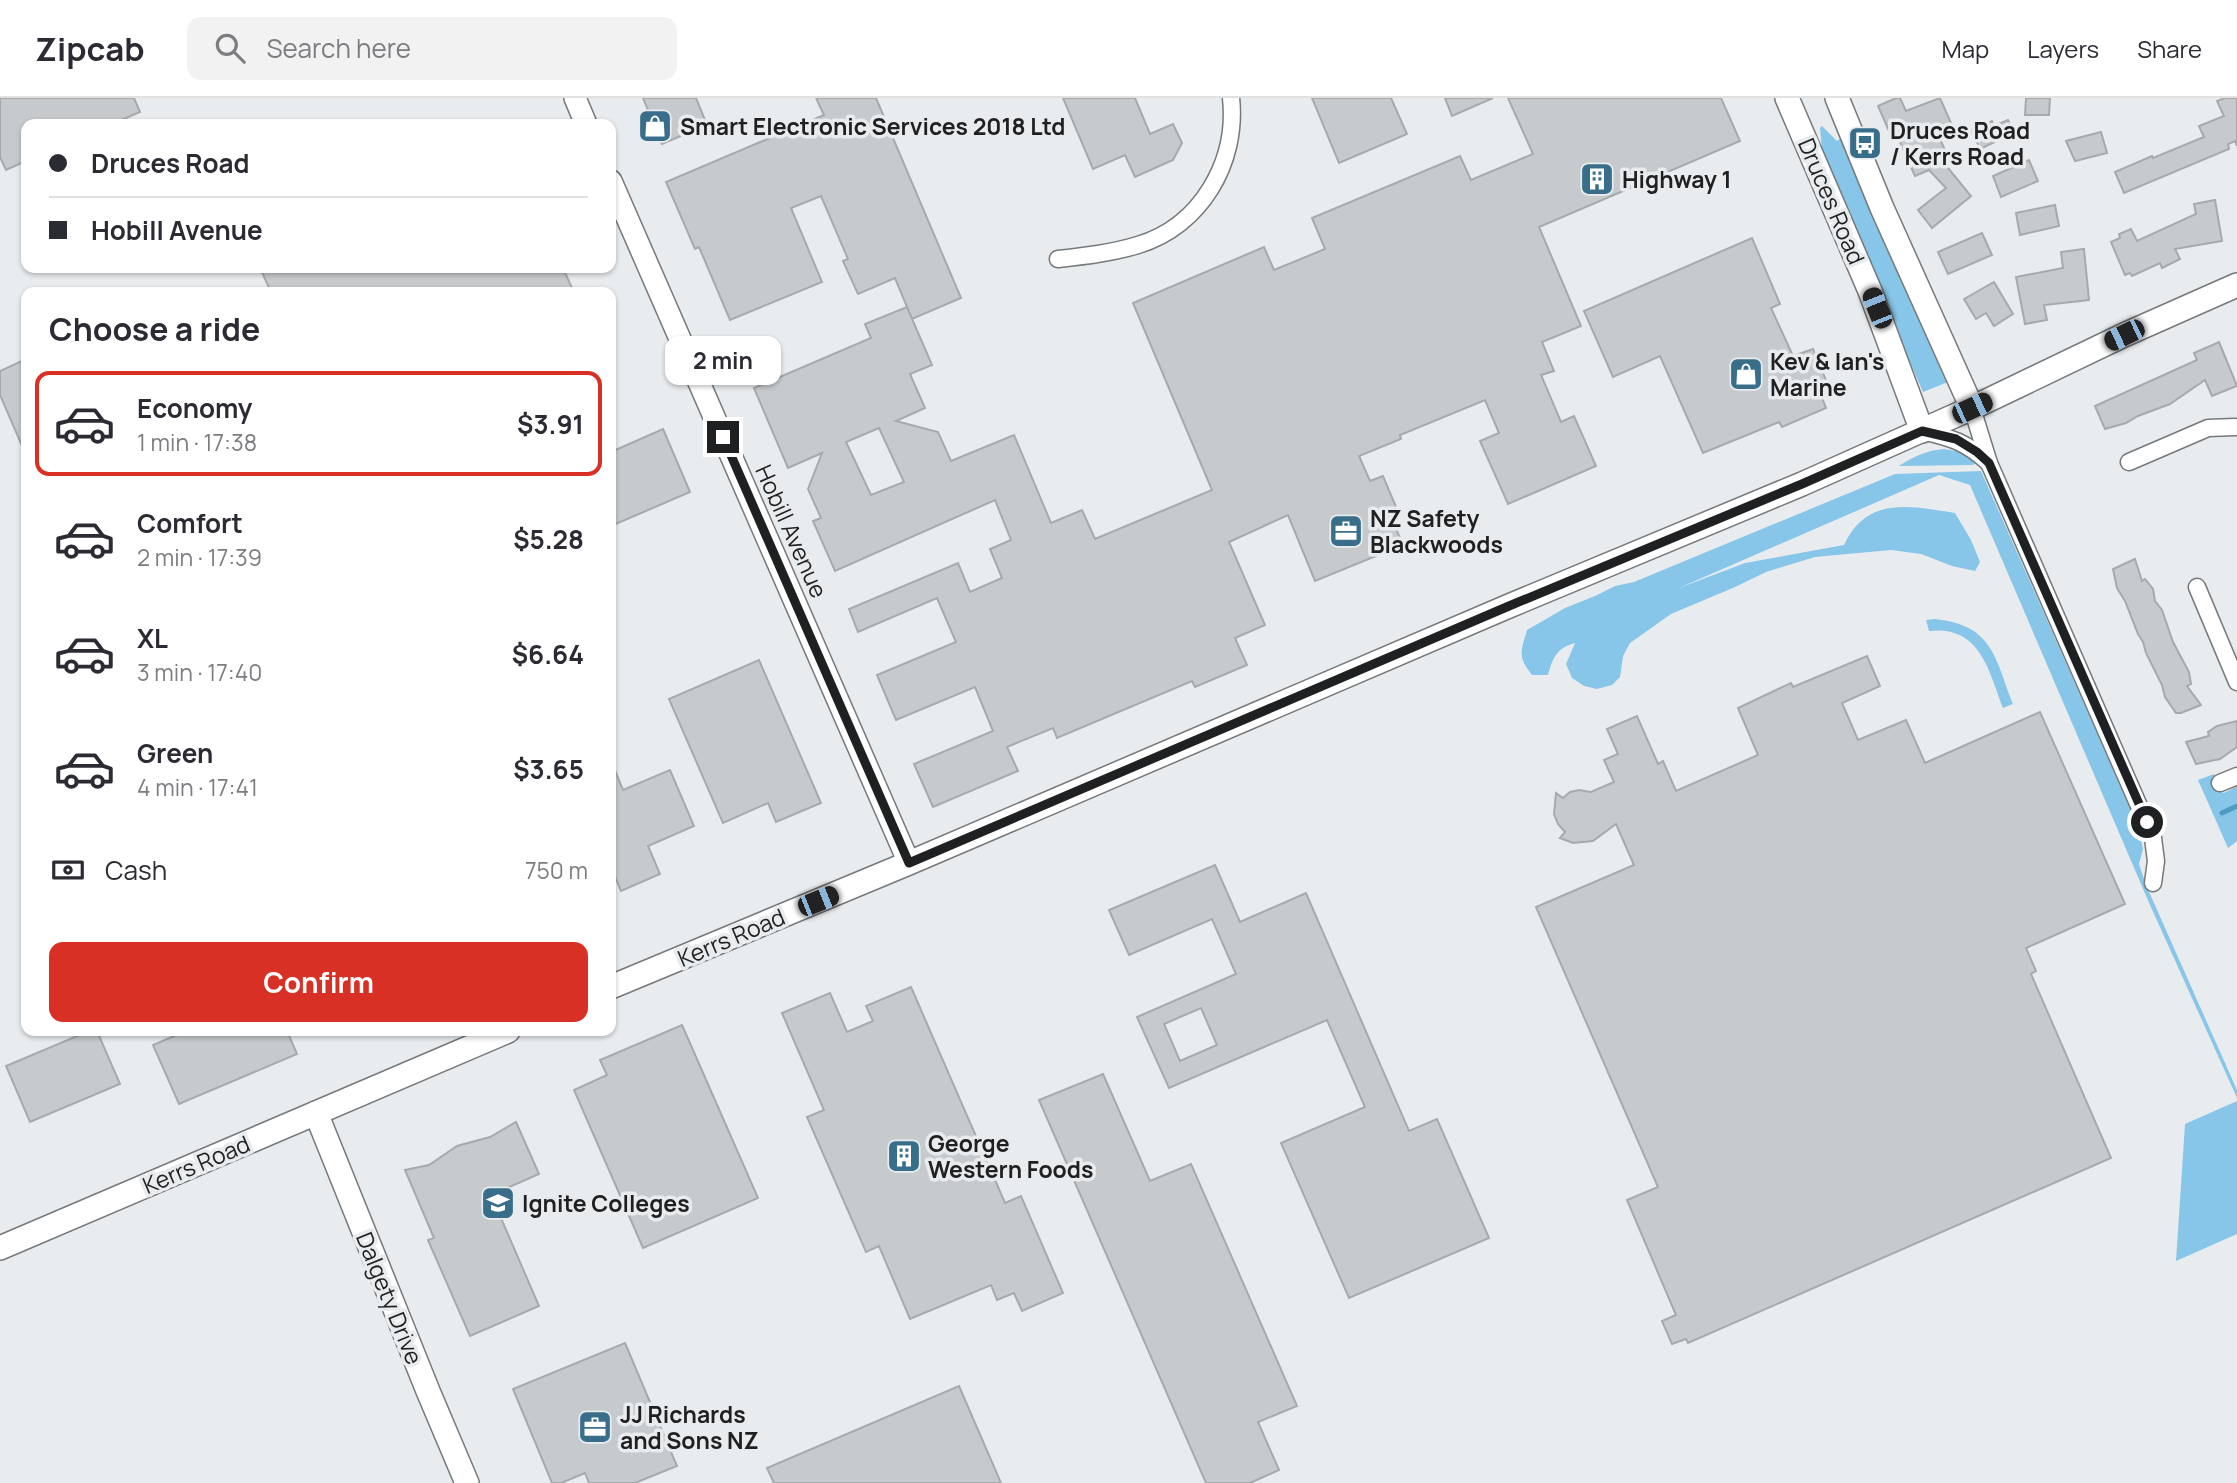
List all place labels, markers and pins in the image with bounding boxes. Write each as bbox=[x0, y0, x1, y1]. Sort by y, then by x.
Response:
shop icon: Smart Electronic Services 2018 Ltd bbox=[636, 107, 674, 145]
place label: Smart Electronic Services 2018 Ltd bbox=[680, 110, 1065, 142]
place label: Druces Road / Kerrs Road bbox=[1890, 114, 2030, 172]
bus stop icon: Druces Road / Kerrs Road bbox=[1846, 124, 1884, 162]
building icon: Highway 1 bbox=[1578, 160, 1616, 198]
place label: Highway 1 bbox=[1622, 163, 1731, 195]
place label: Kev & Ian's Marine bbox=[1770, 345, 1884, 403]
shop icon: Kev & Ian's Marine bbox=[1727, 355, 1765, 393]
place label: NZ Safety Blackwoods bbox=[1370, 502, 1503, 560]
office icon: NZ Safety Blackwoods bbox=[1327, 512, 1365, 550]
place label: George Western Foods bbox=[928, 1127, 1093, 1185]
building icon: George Western Foods bbox=[885, 1137, 923, 1175]
school or university icon: Ignite Colleges bbox=[479, 1184, 517, 1222]
place label: Ignite Colleges bbox=[522, 1187, 690, 1219]
place label: JJ Richards and Sons NZ bbox=[620, 1398, 759, 1456]
office icon: JJ Richards and Sons NZ bbox=[576, 1408, 614, 1446]

